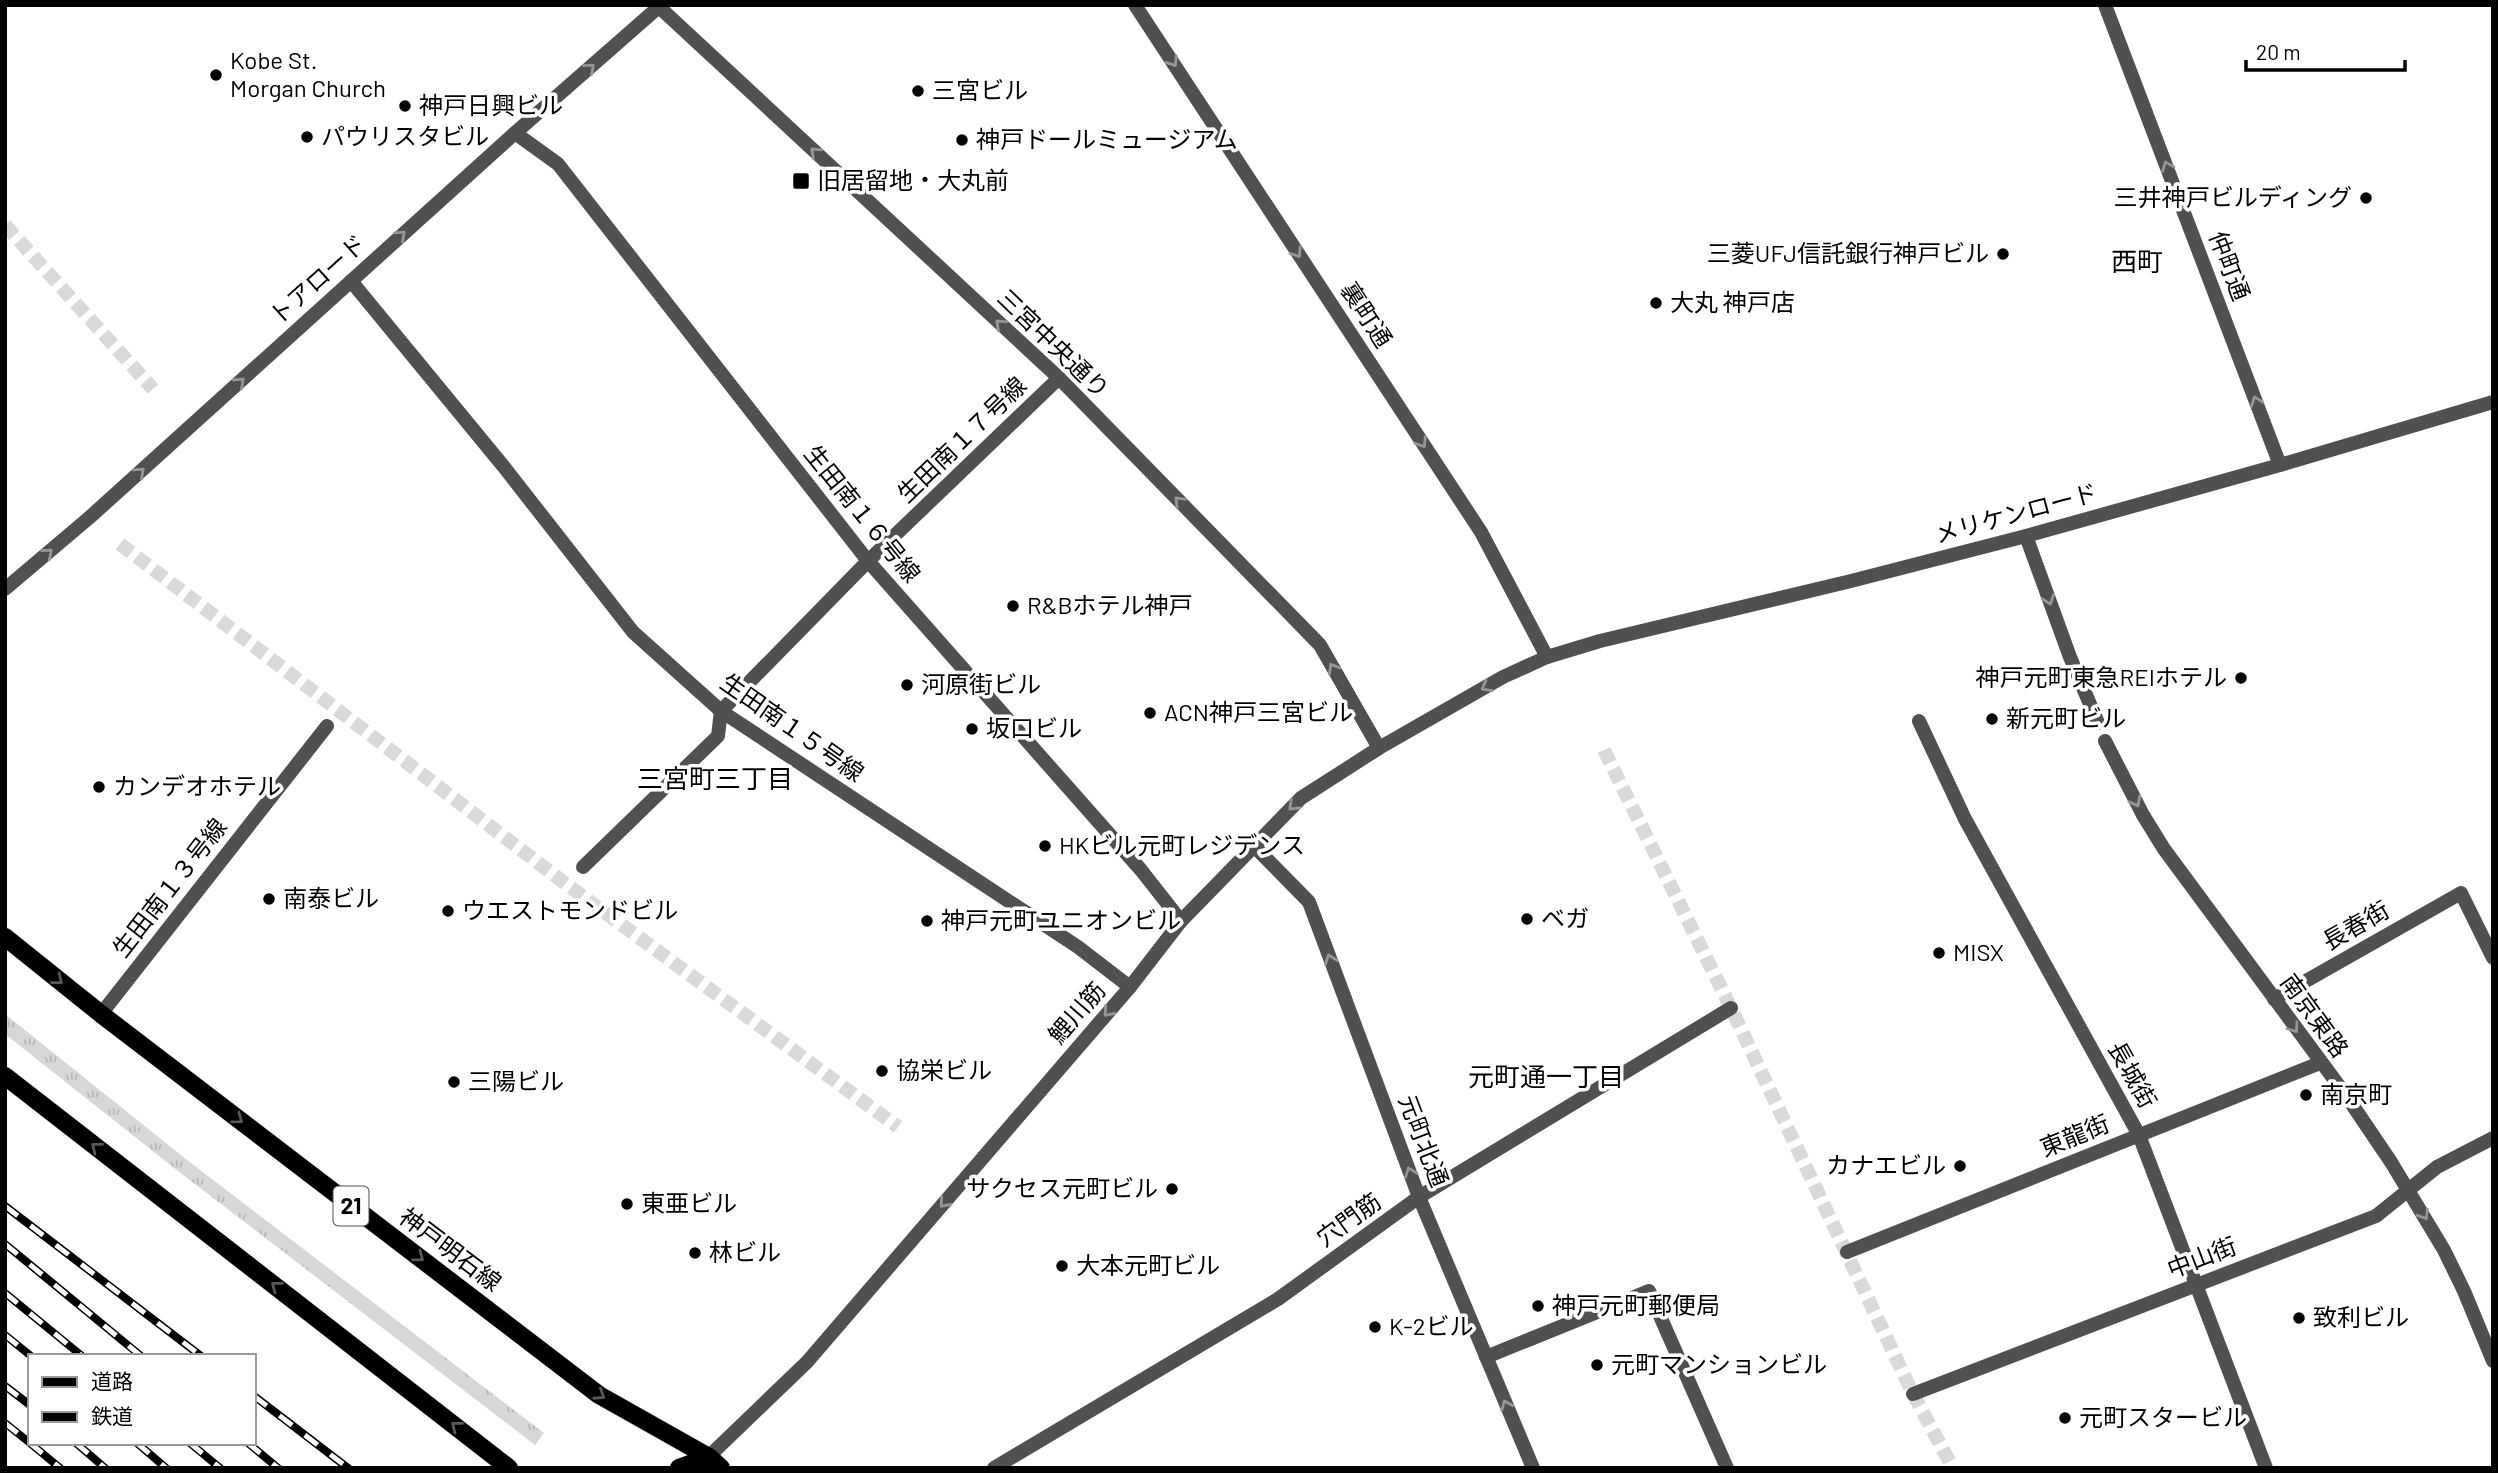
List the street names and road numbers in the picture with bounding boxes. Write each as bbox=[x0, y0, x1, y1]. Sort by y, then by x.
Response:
street label: 仲町通 bbox=[2204, 227, 2257, 304]
street label: トアロード bbox=[263, 228, 371, 330]
street label: 裏町通 bbox=[1335, 276, 1399, 352]
street label: 三宮中央通り bbox=[992, 282, 1116, 403]
street label: 生田南１７号線 bbox=[890, 370, 1031, 508]
street label: 生田南１６号線 bbox=[799, 439, 927, 587]
street label: メリケンロード bbox=[1931, 477, 2100, 548]
street label: 生田南１５号線 bbox=[716, 667, 870, 787]
street label: 生田南１３号線 bbox=[106, 812, 232, 962]
street label: 長春街 bbox=[2317, 894, 2394, 955]
street label: 南京東路 bbox=[2275, 968, 2355, 1062]
street label: 鯉川筋 bbox=[1041, 975, 1110, 1049]
street label: 長城街 bbox=[2103, 1036, 2163, 1113]
street label: 元町北通 bbox=[1394, 1090, 1455, 1190]
street label: 東龍街 bbox=[2036, 1108, 2113, 1162]
road number: 21 bbox=[334, 1186, 368, 1226]
street label: 穴門筋 bbox=[1310, 1186, 1386, 1252]
street label: 神戸明石線 bbox=[394, 1201, 508, 1296]
street label: 中山街 bbox=[2163, 1230, 2240, 1283]

